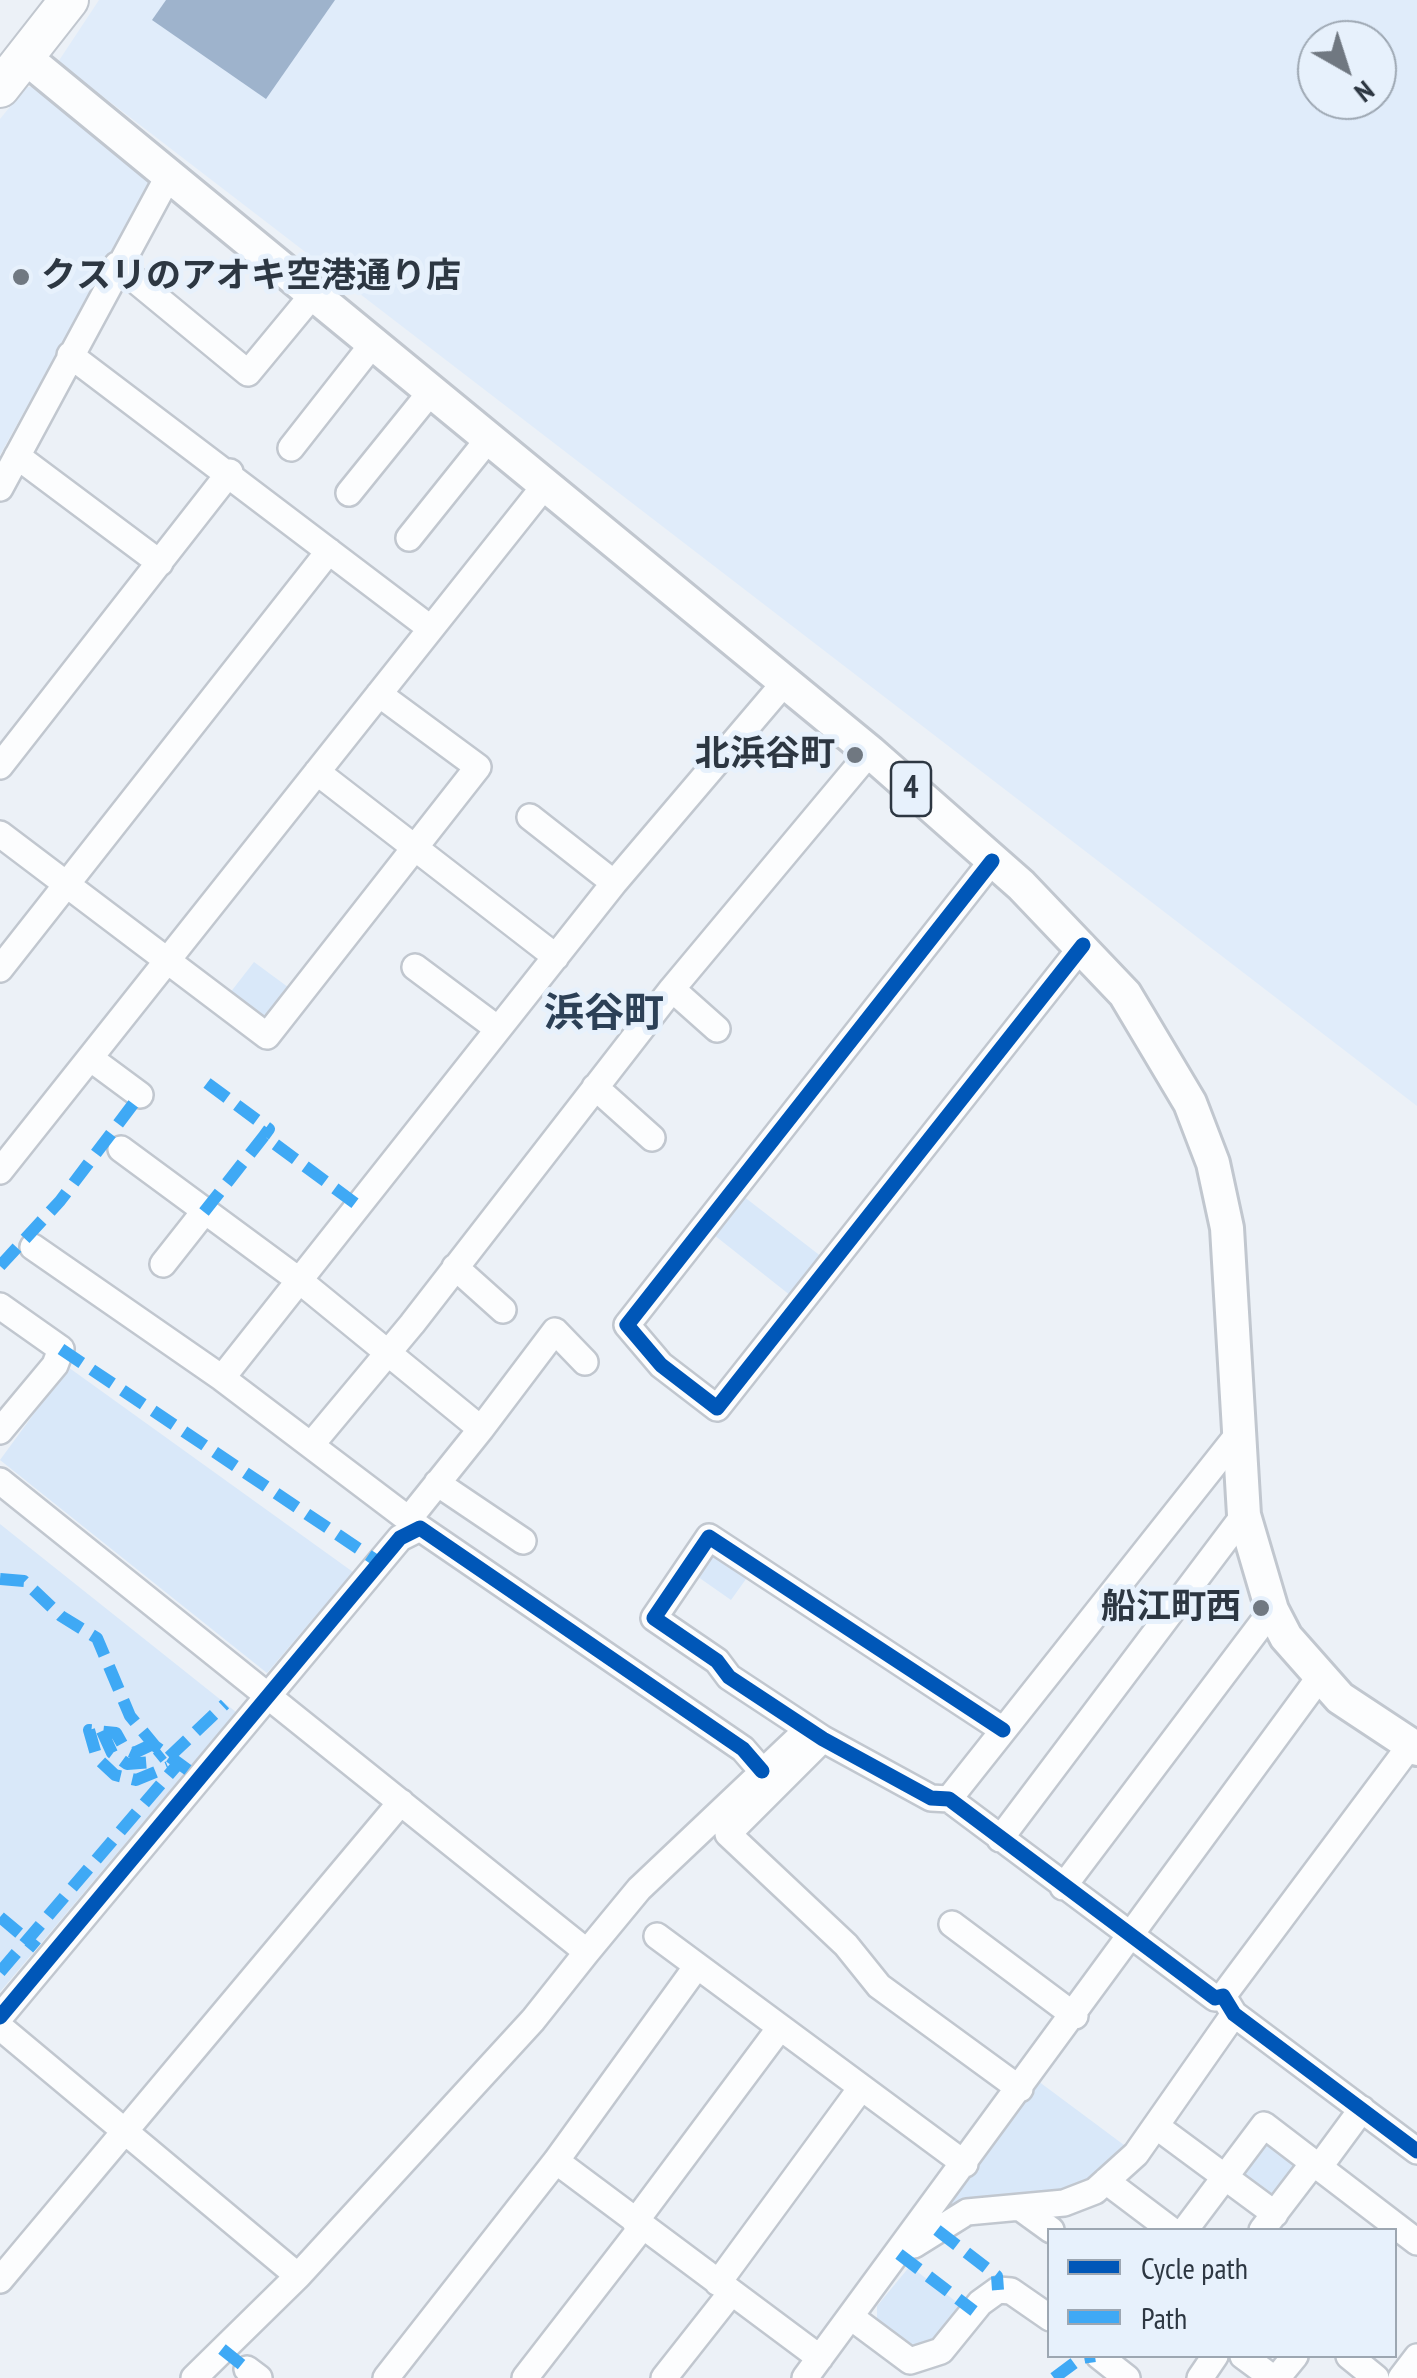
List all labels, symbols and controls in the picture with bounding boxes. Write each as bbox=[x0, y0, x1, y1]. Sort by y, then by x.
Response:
north arrow bbox=[1297, 20, 1397, 120]
text: N bbox=[1347, 73, 1382, 111]
place label: クスリのアオキ空港通り店 bbox=[41, 256, 461, 298]
marker: クスリのアオキ空港通り店 bbox=[10, 266, 32, 288]
place label: 北浜谷町 bbox=[695, 734, 835, 776]
marker: 北浜谷町 bbox=[844, 744, 866, 766]
road number: 4 bbox=[891, 762, 931, 816]
district label: 浜谷町 bbox=[544, 991, 664, 1039]
place label: 船江町西 bbox=[1101, 1587, 1241, 1629]
marker: 船江町西 bbox=[1250, 1597, 1272, 1619]
legend bbox=[1047, 2228, 1397, 2358]
text: Cycle path bbox=[1141, 2248, 1248, 2287]
text: Path bbox=[1141, 2298, 1187, 2337]

